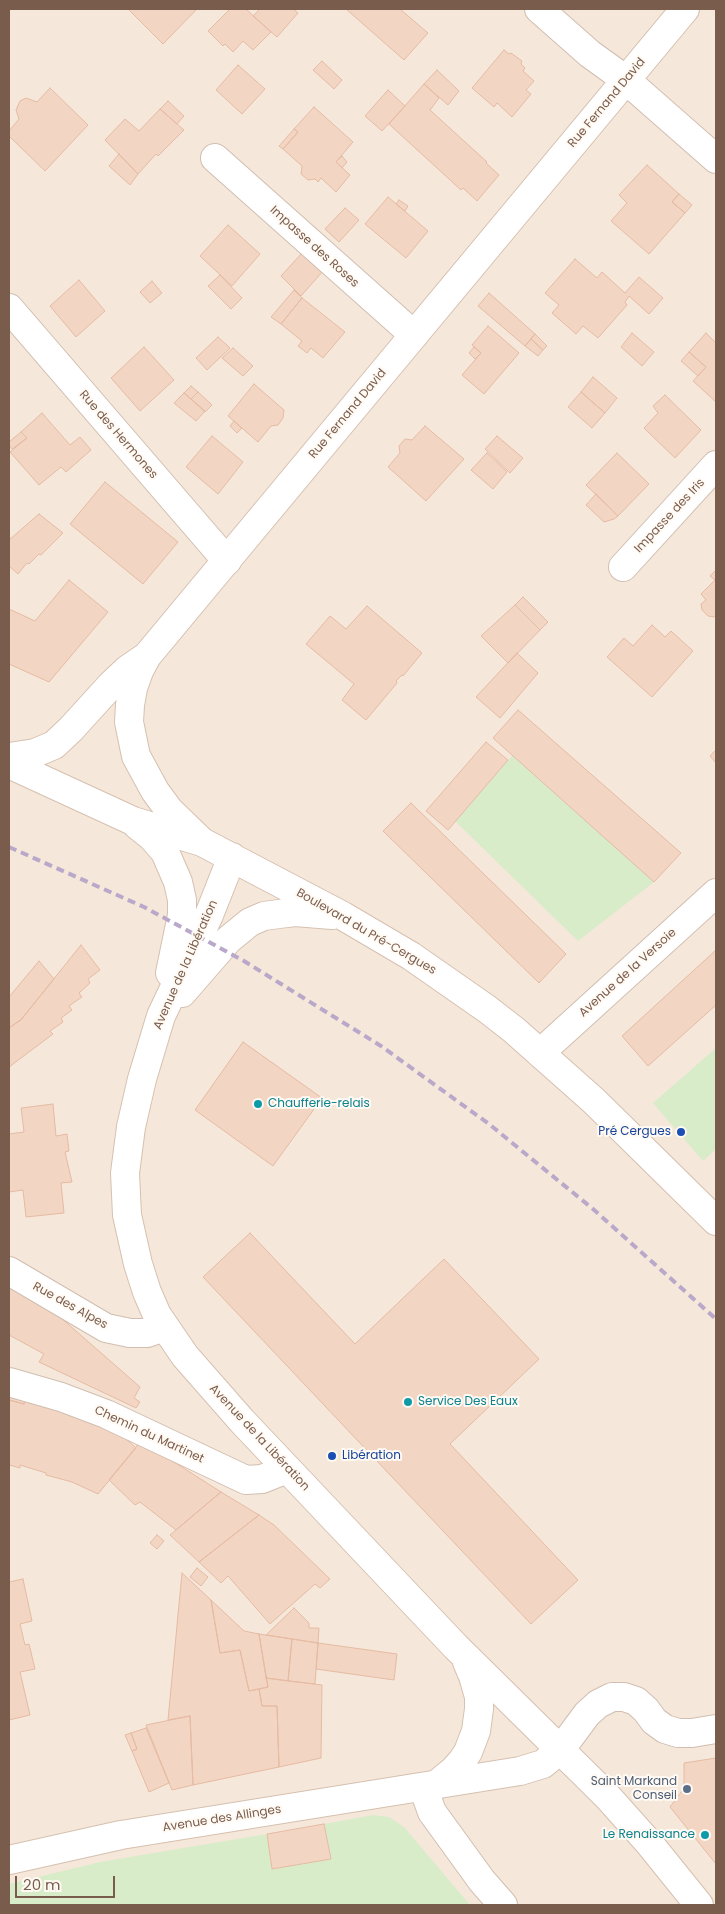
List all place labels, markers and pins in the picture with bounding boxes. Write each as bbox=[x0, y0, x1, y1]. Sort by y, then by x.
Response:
place label: Chaufferie-relais bbox=[268, 1097, 370, 1111]
marker: Chaufferie-relais bbox=[252, 1098, 264, 1110]
place label: Pré Cergues bbox=[598, 1125, 671, 1139]
marker: Pré Cergues bbox=[675, 1126, 687, 1138]
place label: Service Des Eaux bbox=[418, 1395, 518, 1409]
marker: Service Des Eaux bbox=[402, 1396, 414, 1408]
place label: Libération bbox=[342, 1449, 401, 1463]
marker: Libération bbox=[326, 1450, 338, 1462]
place label: Saint Markand Conseil bbox=[591, 1775, 677, 1803]
marker: Saint Markand Conseil bbox=[681, 1783, 693, 1795]
place label: Le Renaissance bbox=[603, 1828, 695, 1842]
marker: Le Renaissance bbox=[699, 1829, 711, 1841]

